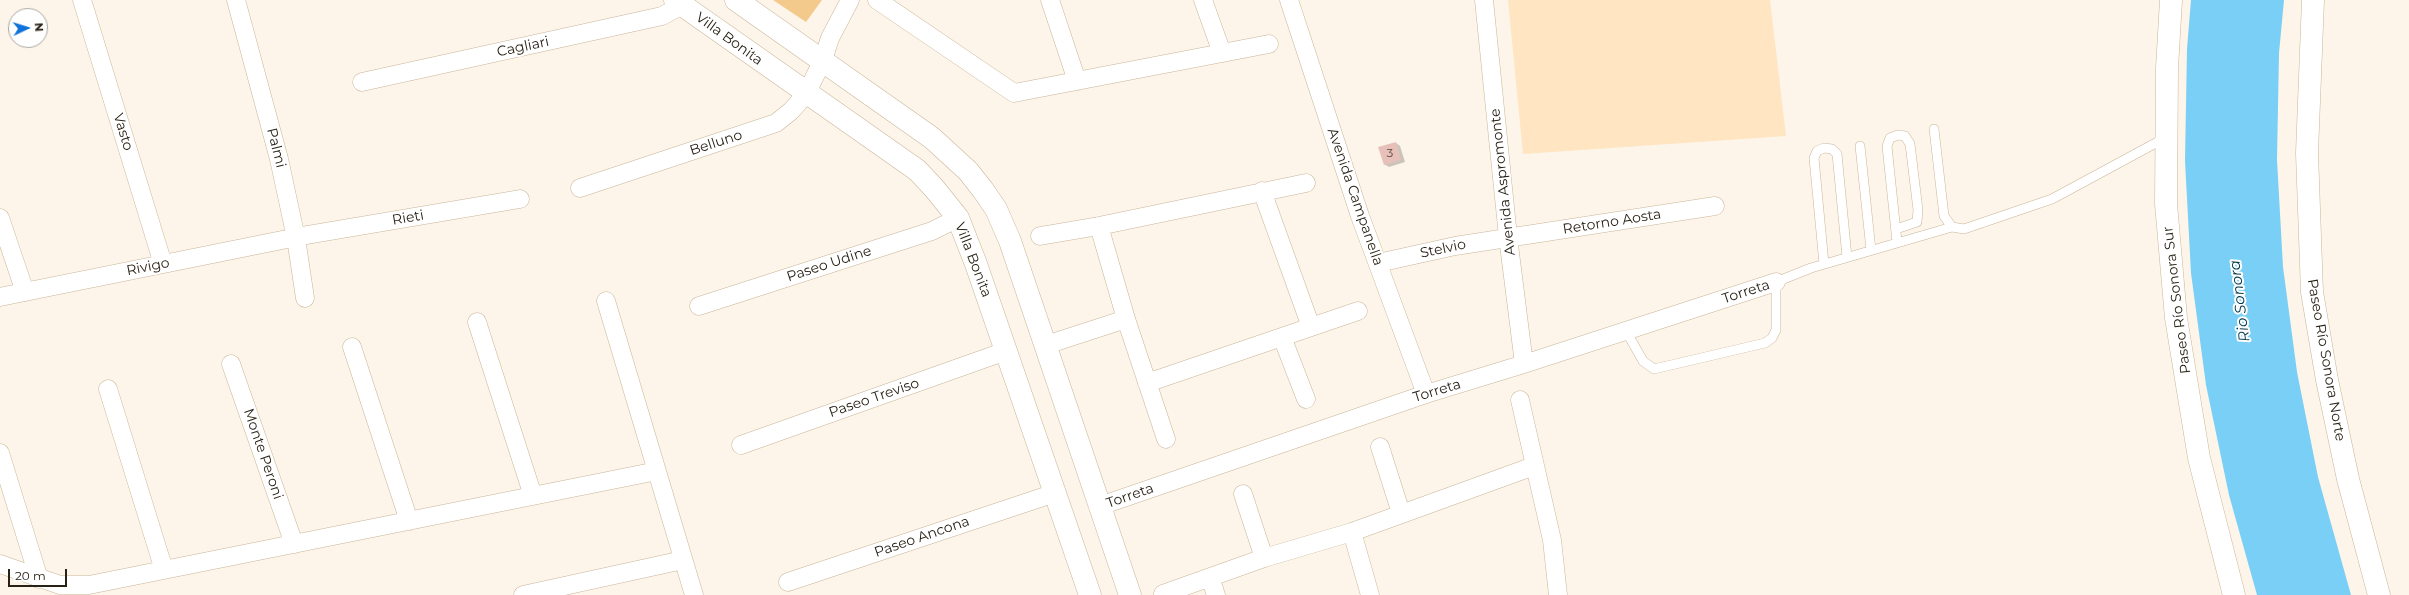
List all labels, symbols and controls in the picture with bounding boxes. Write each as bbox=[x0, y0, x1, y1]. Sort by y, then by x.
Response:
north arrow bbox=[8, 8, 48, 48]
street label: Villa Bonita bbox=[692, 9, 766, 69]
text: N bbox=[32, 22, 46, 32]
street label: Cagliari bbox=[495, 33, 551, 61]
street label: Avenida Aspromonte bbox=[1487, 108, 1519, 256]
street label: Vasto bbox=[109, 111, 137, 153]
street label: Palmi bbox=[263, 126, 289, 170]
street label: Avenida Campanella bbox=[1324, 126, 1386, 268]
street label: Belluno bbox=[688, 127, 744, 159]
house number: 3 bbox=[1387, 146, 1393, 160]
street label: Retorno Aosta bbox=[1562, 206, 1662, 238]
street label: Rieti bbox=[391, 207, 425, 229]
street label: Villa Bonita bbox=[951, 220, 995, 300]
street label: Paseo Río Sonora Sur bbox=[2160, 225, 2194, 375]
street label: Stelvio bbox=[1419, 236, 1467, 262]
street label: Paseo Udine bbox=[785, 242, 873, 286]
street label: Rivigo bbox=[125, 255, 171, 279]
water label: Rio Sonora bbox=[2226, 259, 2254, 343]
street label: Torreta bbox=[1720, 276, 1772, 308]
street label: Paseo Río Sonora Norte bbox=[2303, 277, 2349, 443]
street label: Paseo Treviso bbox=[827, 375, 921, 421]
street label: Torreta bbox=[1411, 376, 1463, 406]
street label: Monte Peroni bbox=[240, 406, 286, 502]
street label: Torreta bbox=[1104, 480, 1156, 512]
street label: Paseo Ancona bbox=[872, 513, 972, 561]
scale bar bbox=[10, 561, 69, 587]
text: 20 m bbox=[15, 568, 46, 583]

